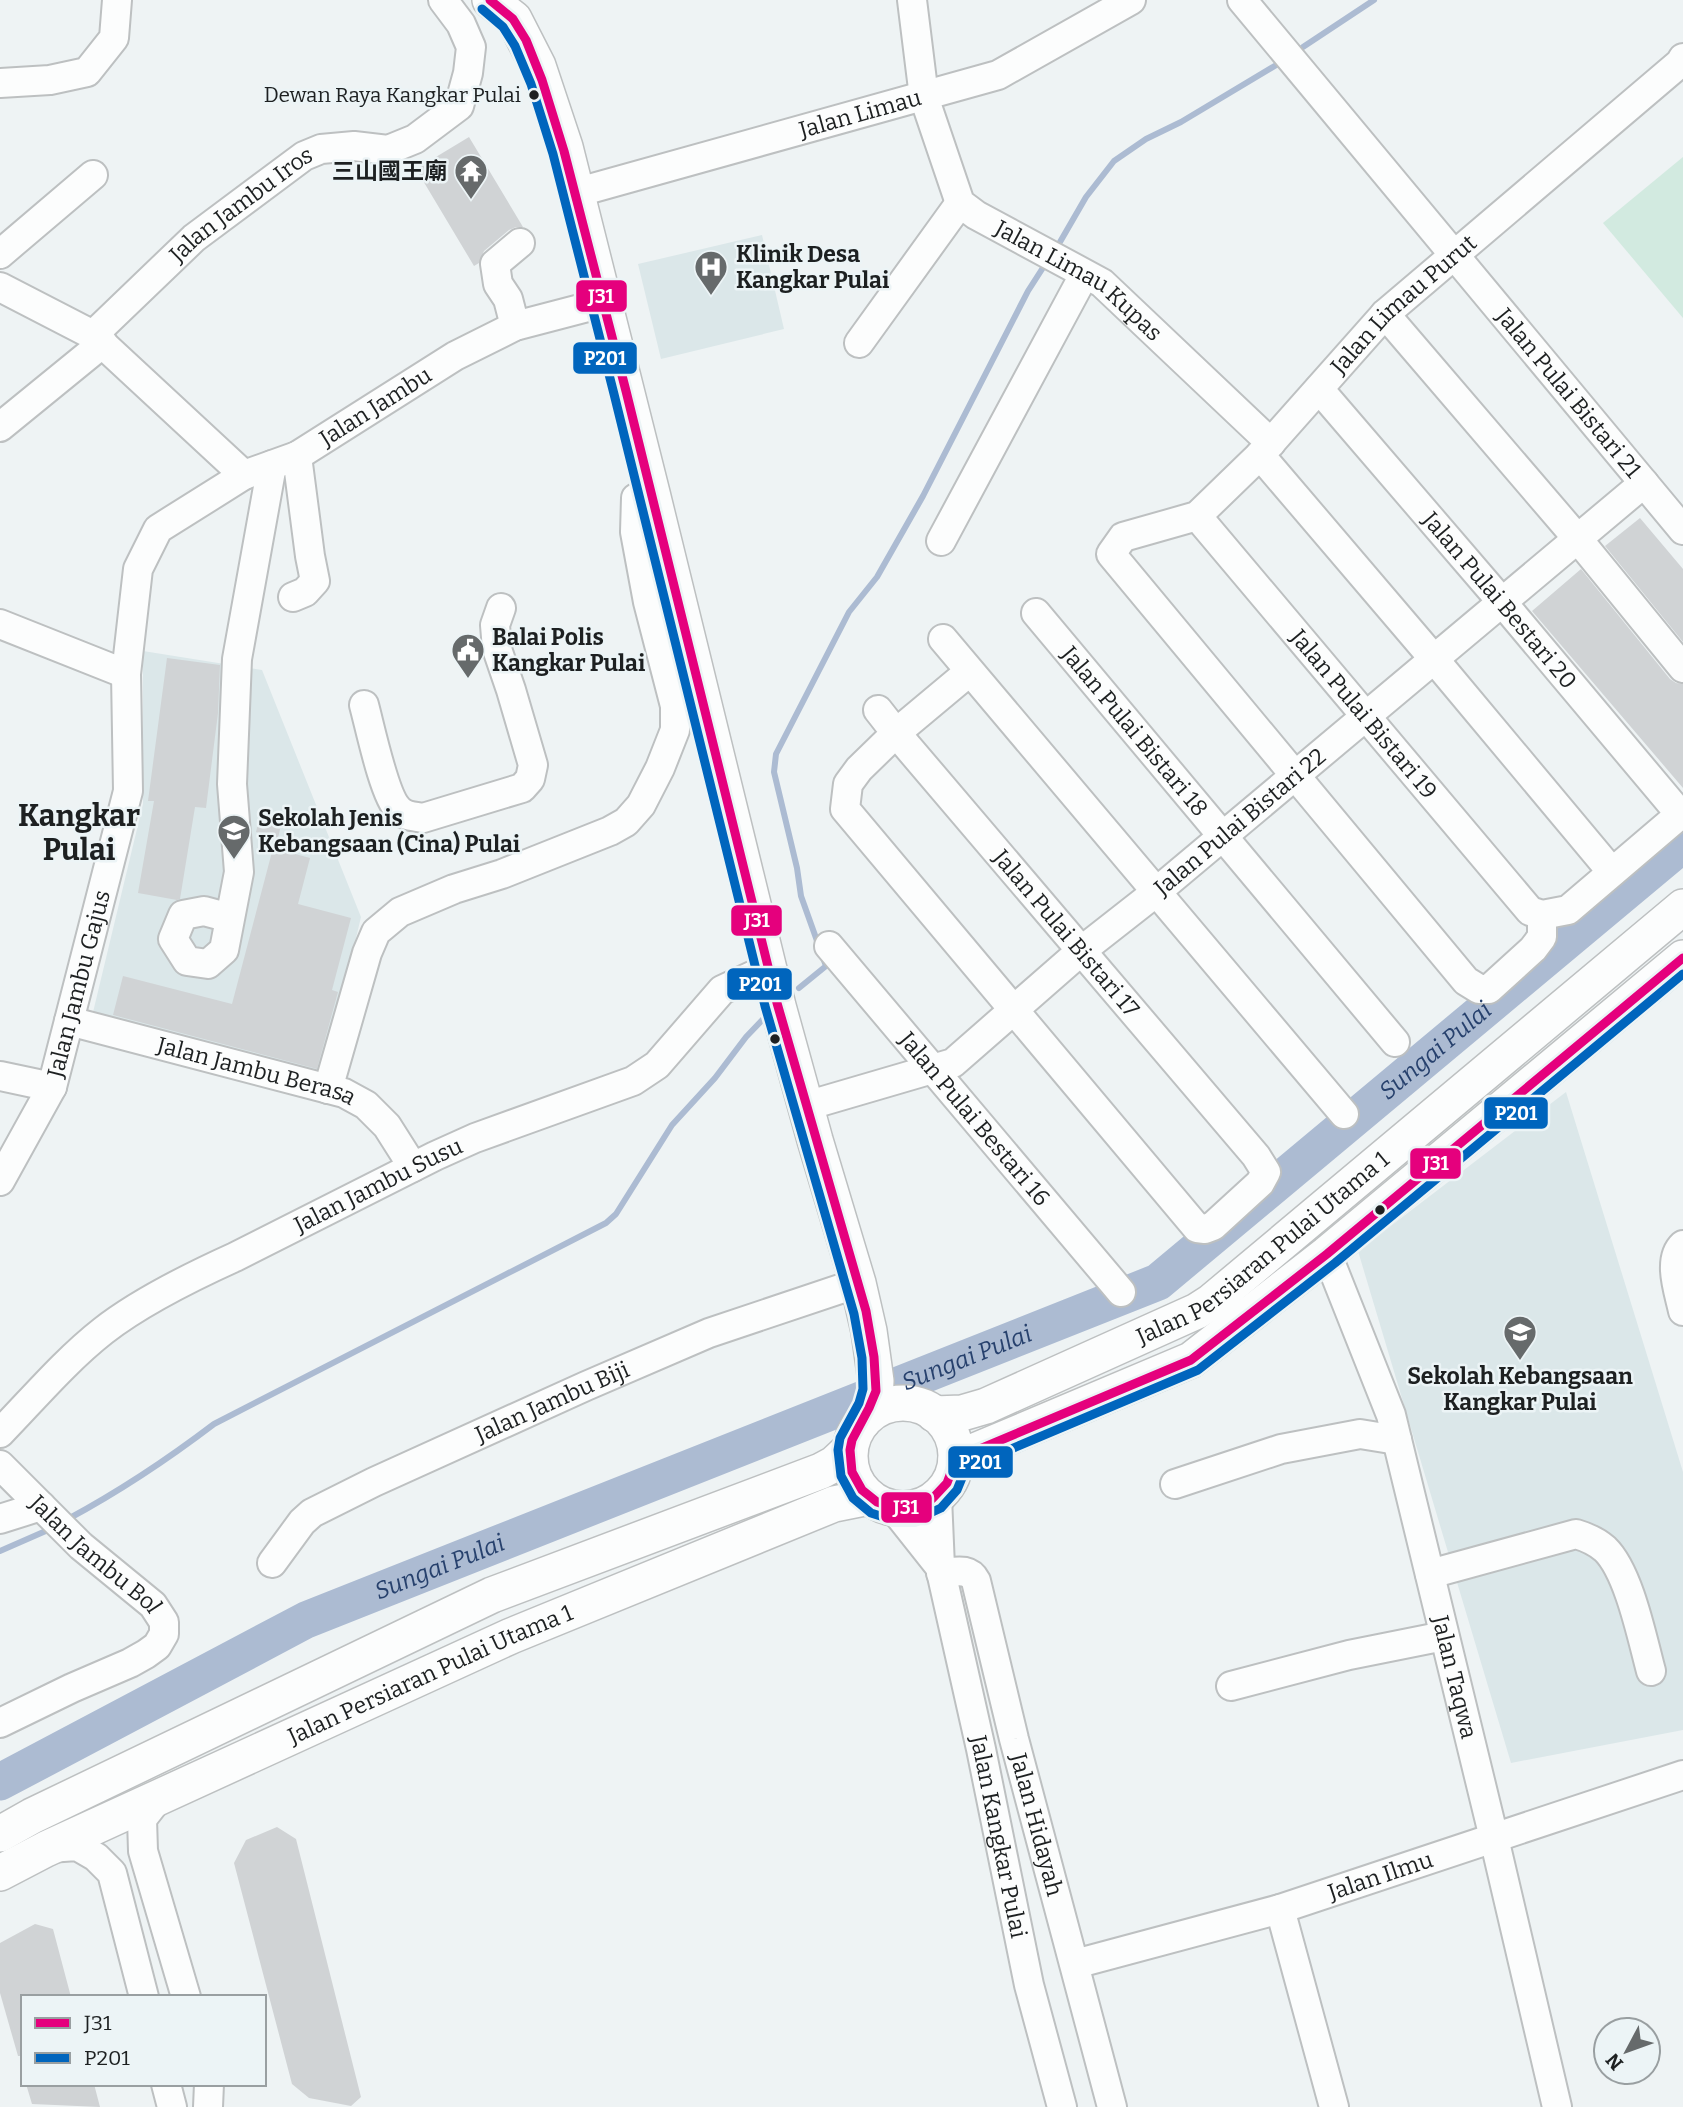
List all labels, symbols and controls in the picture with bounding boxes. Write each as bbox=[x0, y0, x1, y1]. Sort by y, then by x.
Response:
place label: Dewan Raya Kangkar Pulai bbox=[264, 82, 521, 108]
street label: Jalan Limau bbox=[795, 83, 924, 144]
marker: Dewan Raya Kangkar Pulai bbox=[527, 88, 541, 102]
street label: Jalan Jambu Iros bbox=[163, 140, 316, 269]
temple icon: 三山國王廟 bbox=[452, 152, 490, 201]
place label: 三山國王廟 bbox=[332, 157, 447, 185]
street label: Jalan Limau Kupas bbox=[989, 213, 1168, 347]
street label: Jalan Limau Purut bbox=[1324, 228, 1482, 380]
place label: Klinik Desa Kangkar Pulai bbox=[736, 240, 889, 294]
hospital icon: Klinik Desa Kangkar Pulai bbox=[692, 248, 730, 297]
line badge: J31 bbox=[575, 279, 628, 313]
text: J31 bbox=[587, 285, 615, 308]
street label: Jalan Pulai Bistari 21 bbox=[1490, 302, 1648, 484]
line badge: P201 bbox=[572, 341, 638, 375]
text: P201 bbox=[584, 347, 627, 370]
street label: Jalan Jambu bbox=[313, 361, 437, 453]
street label: Jalan Pulai Bestari 20 bbox=[1416, 505, 1583, 694]
place label: Balai Polis Kangkar Pulai bbox=[492, 623, 645, 677]
street label: Jalan Pulai Bistari 19 bbox=[1284, 623, 1443, 804]
public building icon: Balai Polis Kangkar Pulai bbox=[449, 631, 487, 680]
street label: Jalan Pulai Bistari 18 bbox=[1055, 640, 1214, 822]
street label: Jalan Pulai Bistari 22 bbox=[1148, 742, 1331, 902]
district label: Kangkar Pulai bbox=[18, 798, 140, 868]
place label: Sekolah Jenis Kebangsaan (Cina) Pulai bbox=[258, 804, 520, 858]
school or university icon: Sekolah Jenis Kebangsaan (Cina) Pulai bbox=[215, 812, 253, 861]
street label: Jalan Pulai Bistari 17 bbox=[987, 843, 1146, 1023]
street label: Jalan Jambu Gajus bbox=[41, 887, 116, 1081]
line badge: J31 bbox=[730, 904, 783, 937]
text: J31 bbox=[743, 909, 771, 932]
line badge: P201 bbox=[726, 967, 793, 1001]
text: P201 bbox=[739, 973, 782, 996]
water label: Sungai Pulai bbox=[1374, 996, 1497, 1105]
street label: Jalan Pulai Bestari 16 bbox=[893, 1025, 1056, 1211]
street label: Jalan Jambu Berasa bbox=[153, 1030, 362, 1111]
unlabelled marker bbox=[768, 1032, 782, 1046]
line badge: P201 bbox=[1483, 1096, 1549, 1130]
text: P201 bbox=[1495, 1102, 1538, 1125]
street label: Jalan Jambu Susu bbox=[288, 1132, 467, 1239]
street label: Jalan Persiaran Pulai Utama 1 bbox=[1131, 1145, 1395, 1351]
line badge: J31 bbox=[1409, 1147, 1462, 1180]
text: J31 bbox=[1422, 1152, 1450, 1175]
unlabelled marker bbox=[1373, 1203, 1387, 1217]
school or university icon: Sekolah Kebangsaan Kangkar Pulai bbox=[1501, 1313, 1539, 1362]
water label: Sungai Pulai bbox=[898, 1319, 1036, 1396]
street label: Jalan Jambu Biji bbox=[470, 1355, 634, 1449]
place label: Sekolah Kebangsaan Kangkar Pulai bbox=[1407, 1362, 1633, 1416]
line badge: P201 bbox=[947, 1445, 1014, 1479]
text: P201 bbox=[959, 1451, 1002, 1474]
street label: Jalan Jambu Bol bbox=[23, 1488, 168, 1618]
line badge: J31 bbox=[880, 1491, 933, 1524]
text: J31 bbox=[892, 1496, 920, 1519]
water label: Sungai Pulai bbox=[371, 1529, 509, 1605]
street label: Jalan Persiaran Pulai Utama 1 bbox=[282, 1598, 577, 1751]
street label: Jalan Taqwa bbox=[1426, 1612, 1483, 1742]
street label: Jalan Kangkar Pulai bbox=[964, 1732, 1033, 1940]
street label: Jalan Hidayah bbox=[1004, 1749, 1069, 1899]
street label: Jalan Ilmu bbox=[1323, 1845, 1436, 1906]
legend bbox=[21, 1995, 266, 2086]
text: J31 bbox=[83, 2010, 112, 2036]
north arrow bbox=[1592, 2016, 1662, 2086]
text: P201 bbox=[84, 2045, 130, 2071]
text: N bbox=[1601, 2048, 1628, 2075]

